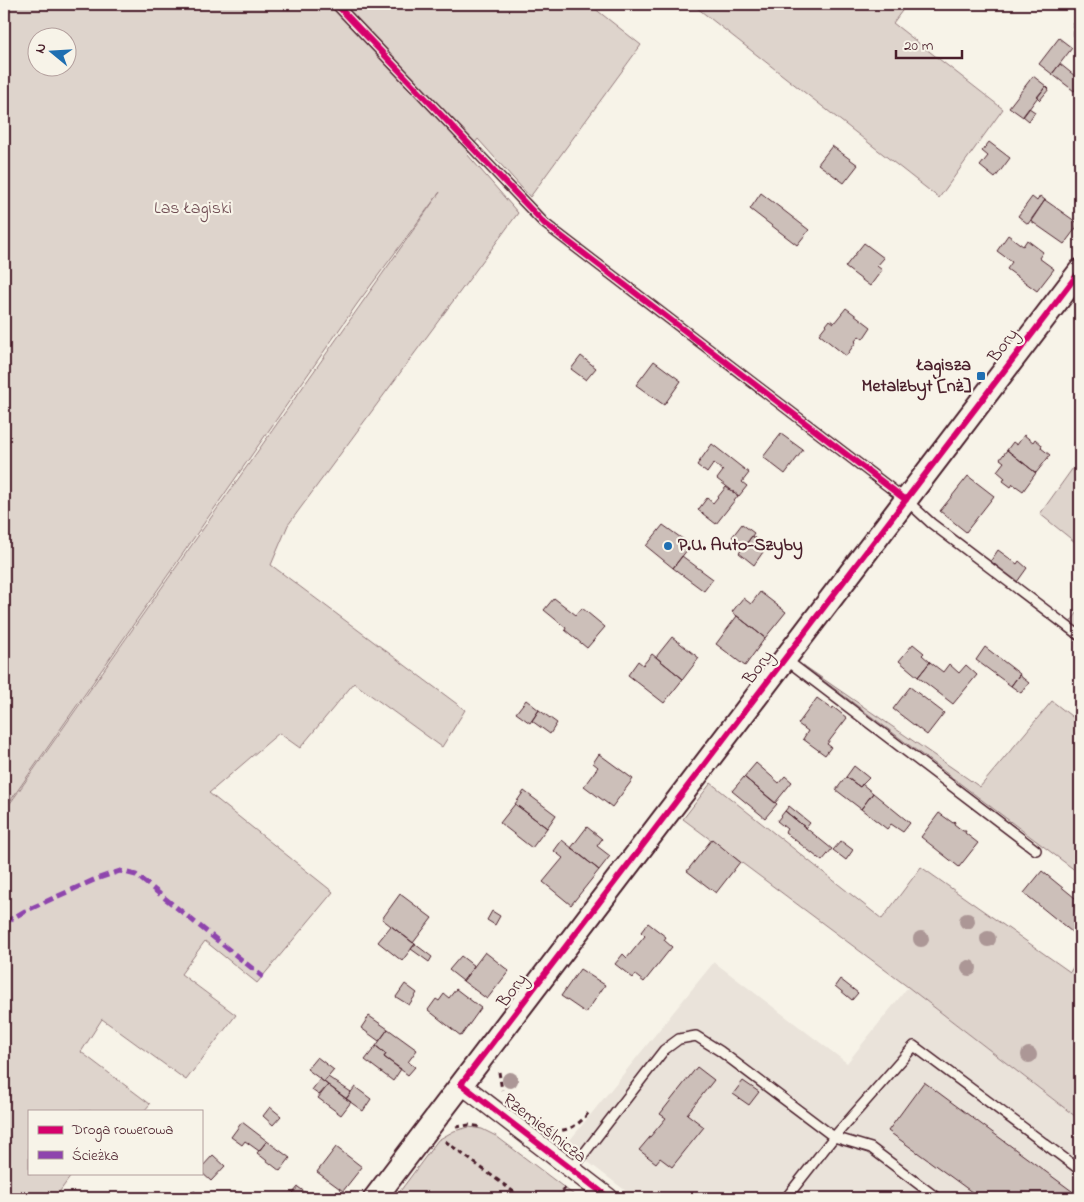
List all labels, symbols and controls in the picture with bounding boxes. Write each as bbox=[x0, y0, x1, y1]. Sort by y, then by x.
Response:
north arrow bbox=[28, 28, 78, 78]
scale bar bbox=[896, 28, 963, 60]
text: 20 m bbox=[904, 35, 934, 57]
text: N bbox=[30, 41, 53, 56]
park label: Las Łagiski bbox=[154, 196, 232, 223]
street label: Bory bbox=[982, 323, 1026, 369]
place label: Łagisza Metalzbyt [nż] bbox=[862, 353, 971, 401]
marker: Łagisza Metalzbyt [nż] bbox=[975, 370, 987, 382]
place label: P.U. Auto-Szyby bbox=[678, 533, 803, 560]
marker: P.U. Auto-Szyby bbox=[662, 540, 674, 552]
street label: Bory bbox=[737, 645, 781, 691]
street label: Bory bbox=[491, 968, 535, 1014]
street label: Rzemieślnicza bbox=[496, 1088, 592, 1170]
legend bbox=[28, 1110, 202, 1174]
text: Droga rowerowa bbox=[71, 1119, 173, 1142]
text: Ścieżka bbox=[72, 1145, 119, 1167]

